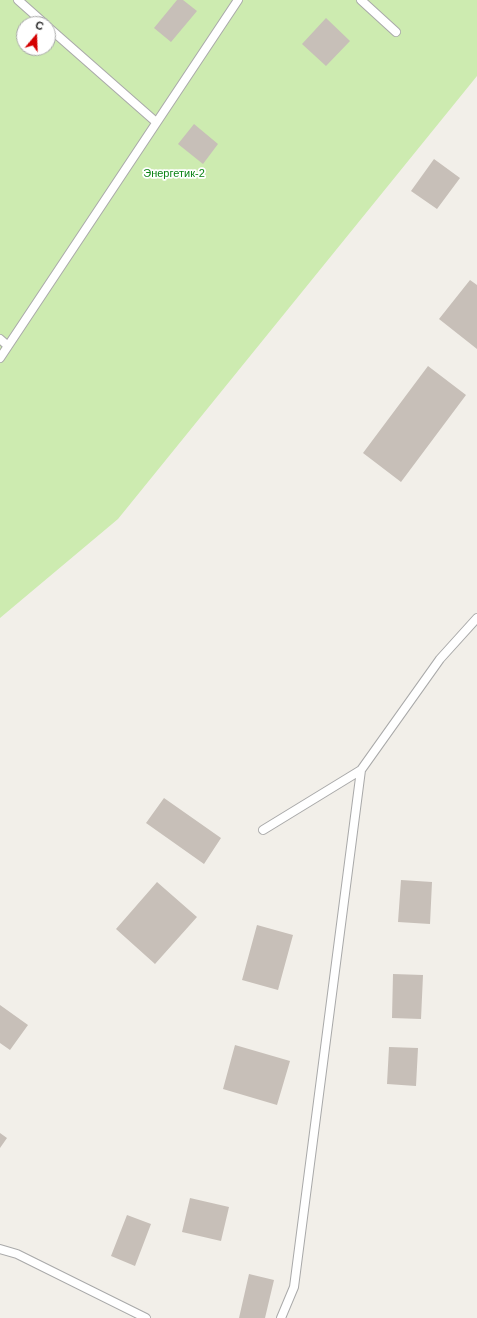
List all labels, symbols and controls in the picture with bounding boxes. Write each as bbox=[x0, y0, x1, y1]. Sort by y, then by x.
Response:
north arrow bbox=[16, 16, 56, 56]
text: С bbox=[34, 19, 45, 33]
park label: Энергетик-2 bbox=[143, 167, 205, 181]

